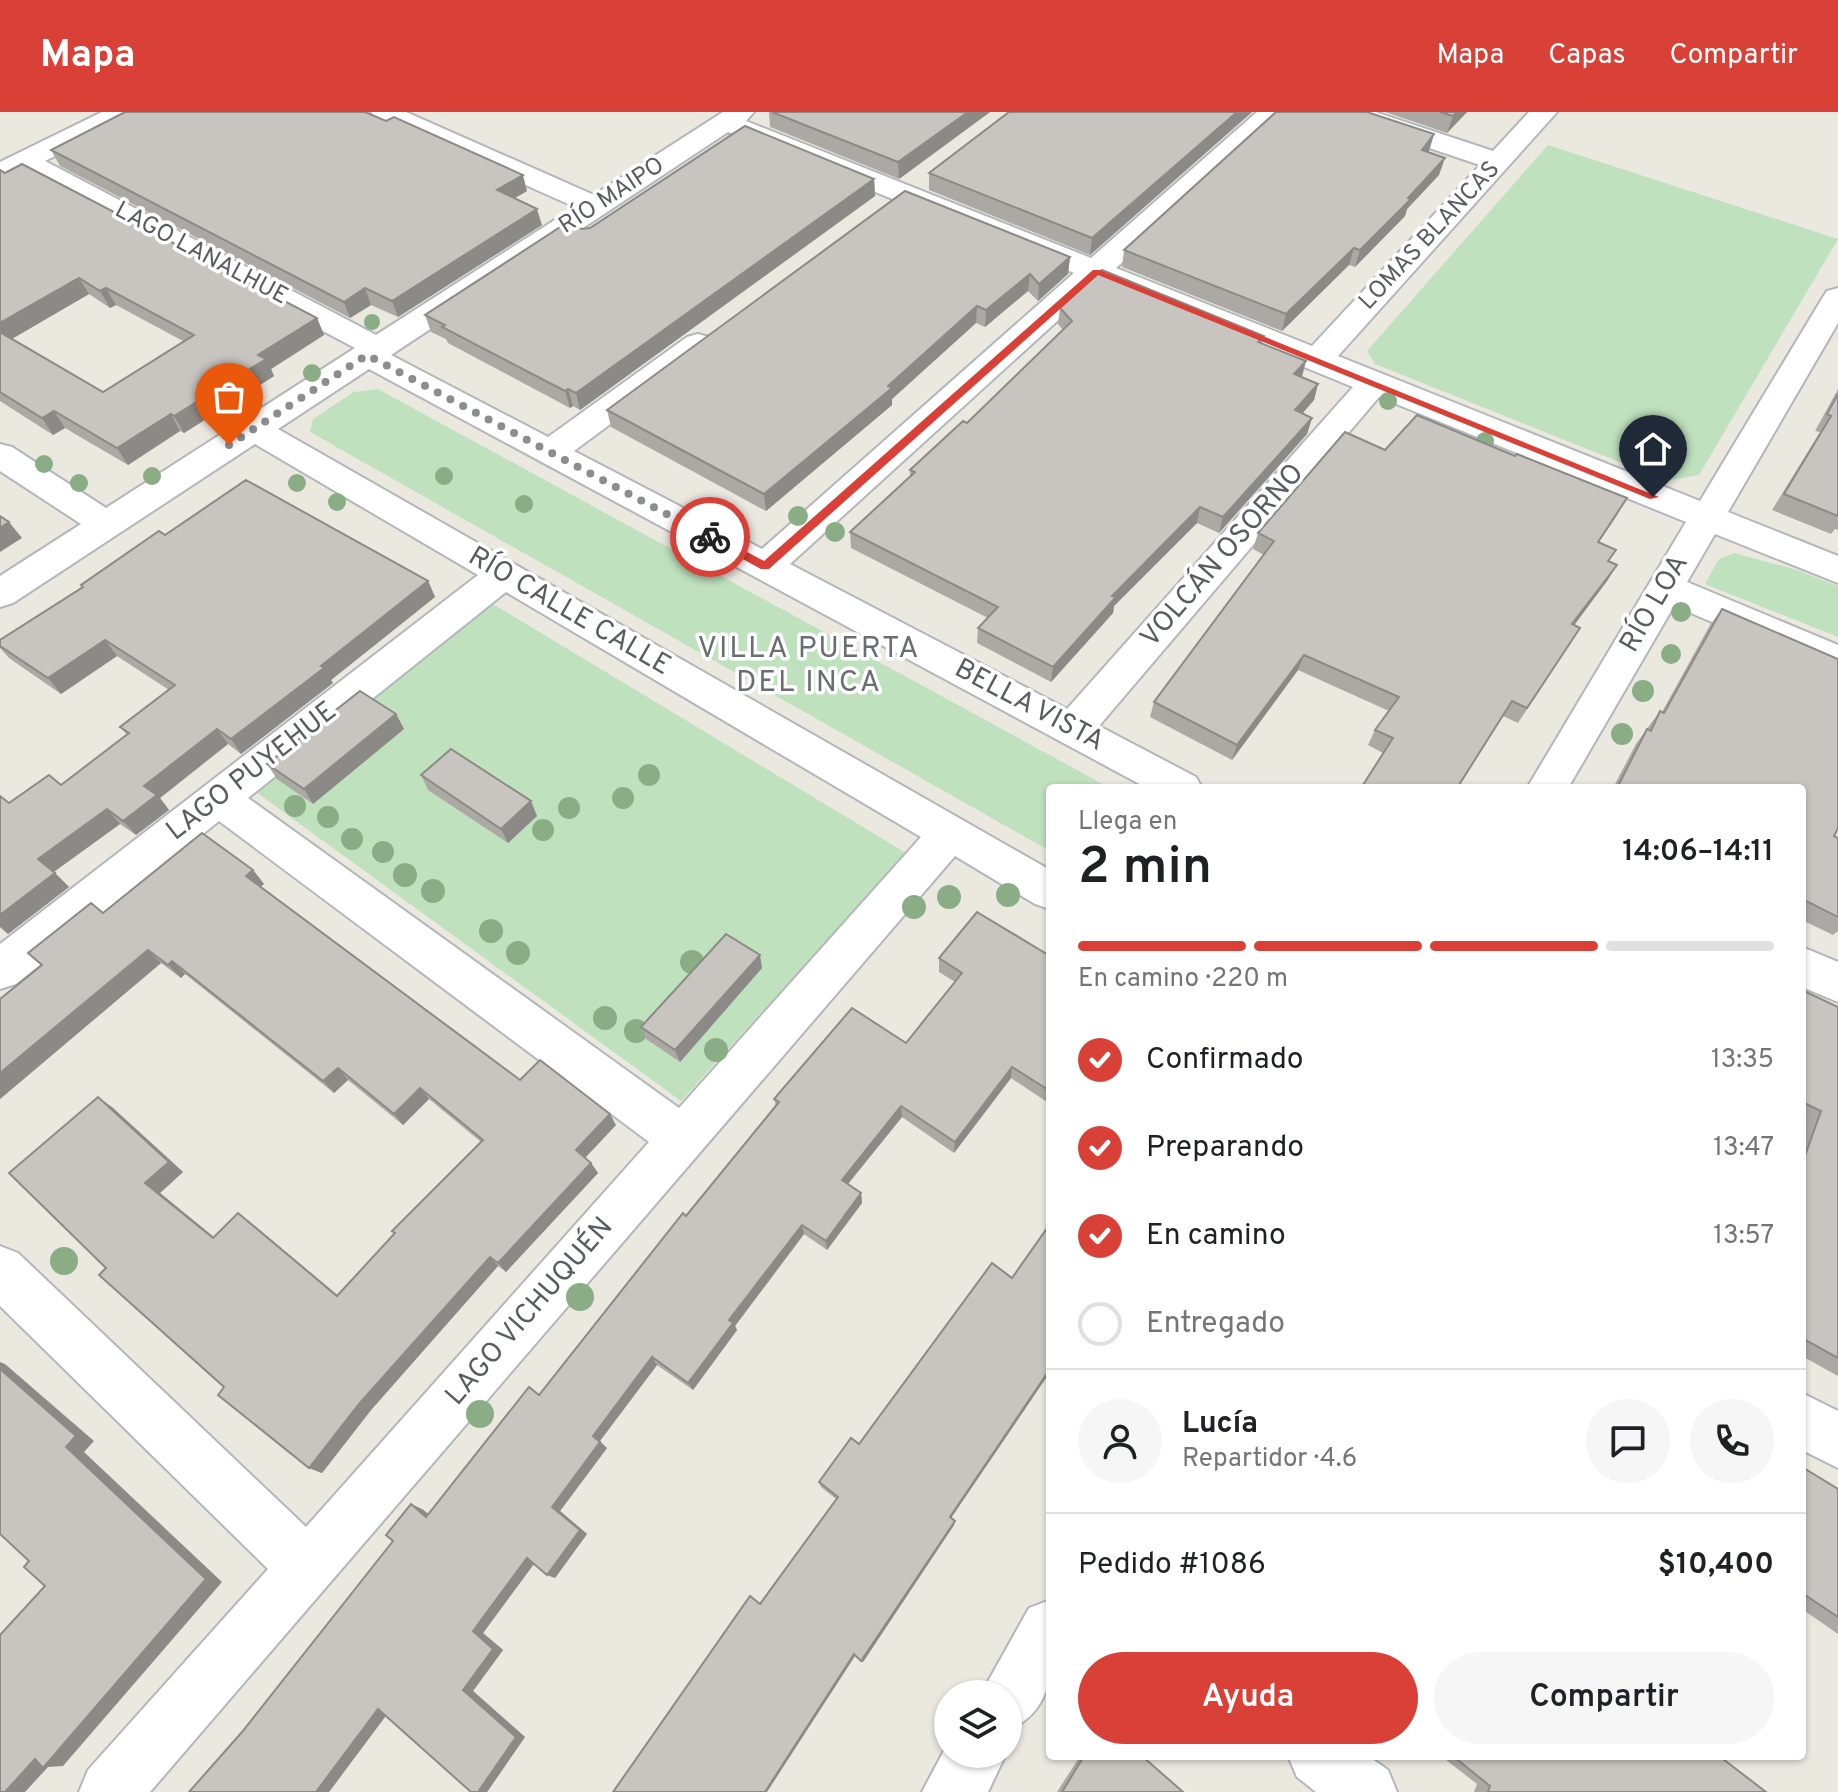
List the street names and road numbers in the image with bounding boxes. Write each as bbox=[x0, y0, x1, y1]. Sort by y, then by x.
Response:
street label: RÍO MAIPO bbox=[553, 149, 670, 241]
street label: LOMAS BLANCAS bbox=[1353, 155, 1507, 317]
street label: LAGO LANALHUE bbox=[109, 196, 293, 312]
street label: VOLCÁN OSORNO bbox=[1132, 455, 1313, 655]
street label: RÍO CALLE CALLE bbox=[461, 538, 678, 685]
street label: RÍO LOA bbox=[1611, 548, 1697, 659]
street label: BELLA VISTA bbox=[948, 651, 1110, 761]
street label: LAGO PUYEHUE bbox=[160, 694, 344, 850]
street label: LAGO VICHUQUÉN bbox=[437, 1209, 622, 1414]

